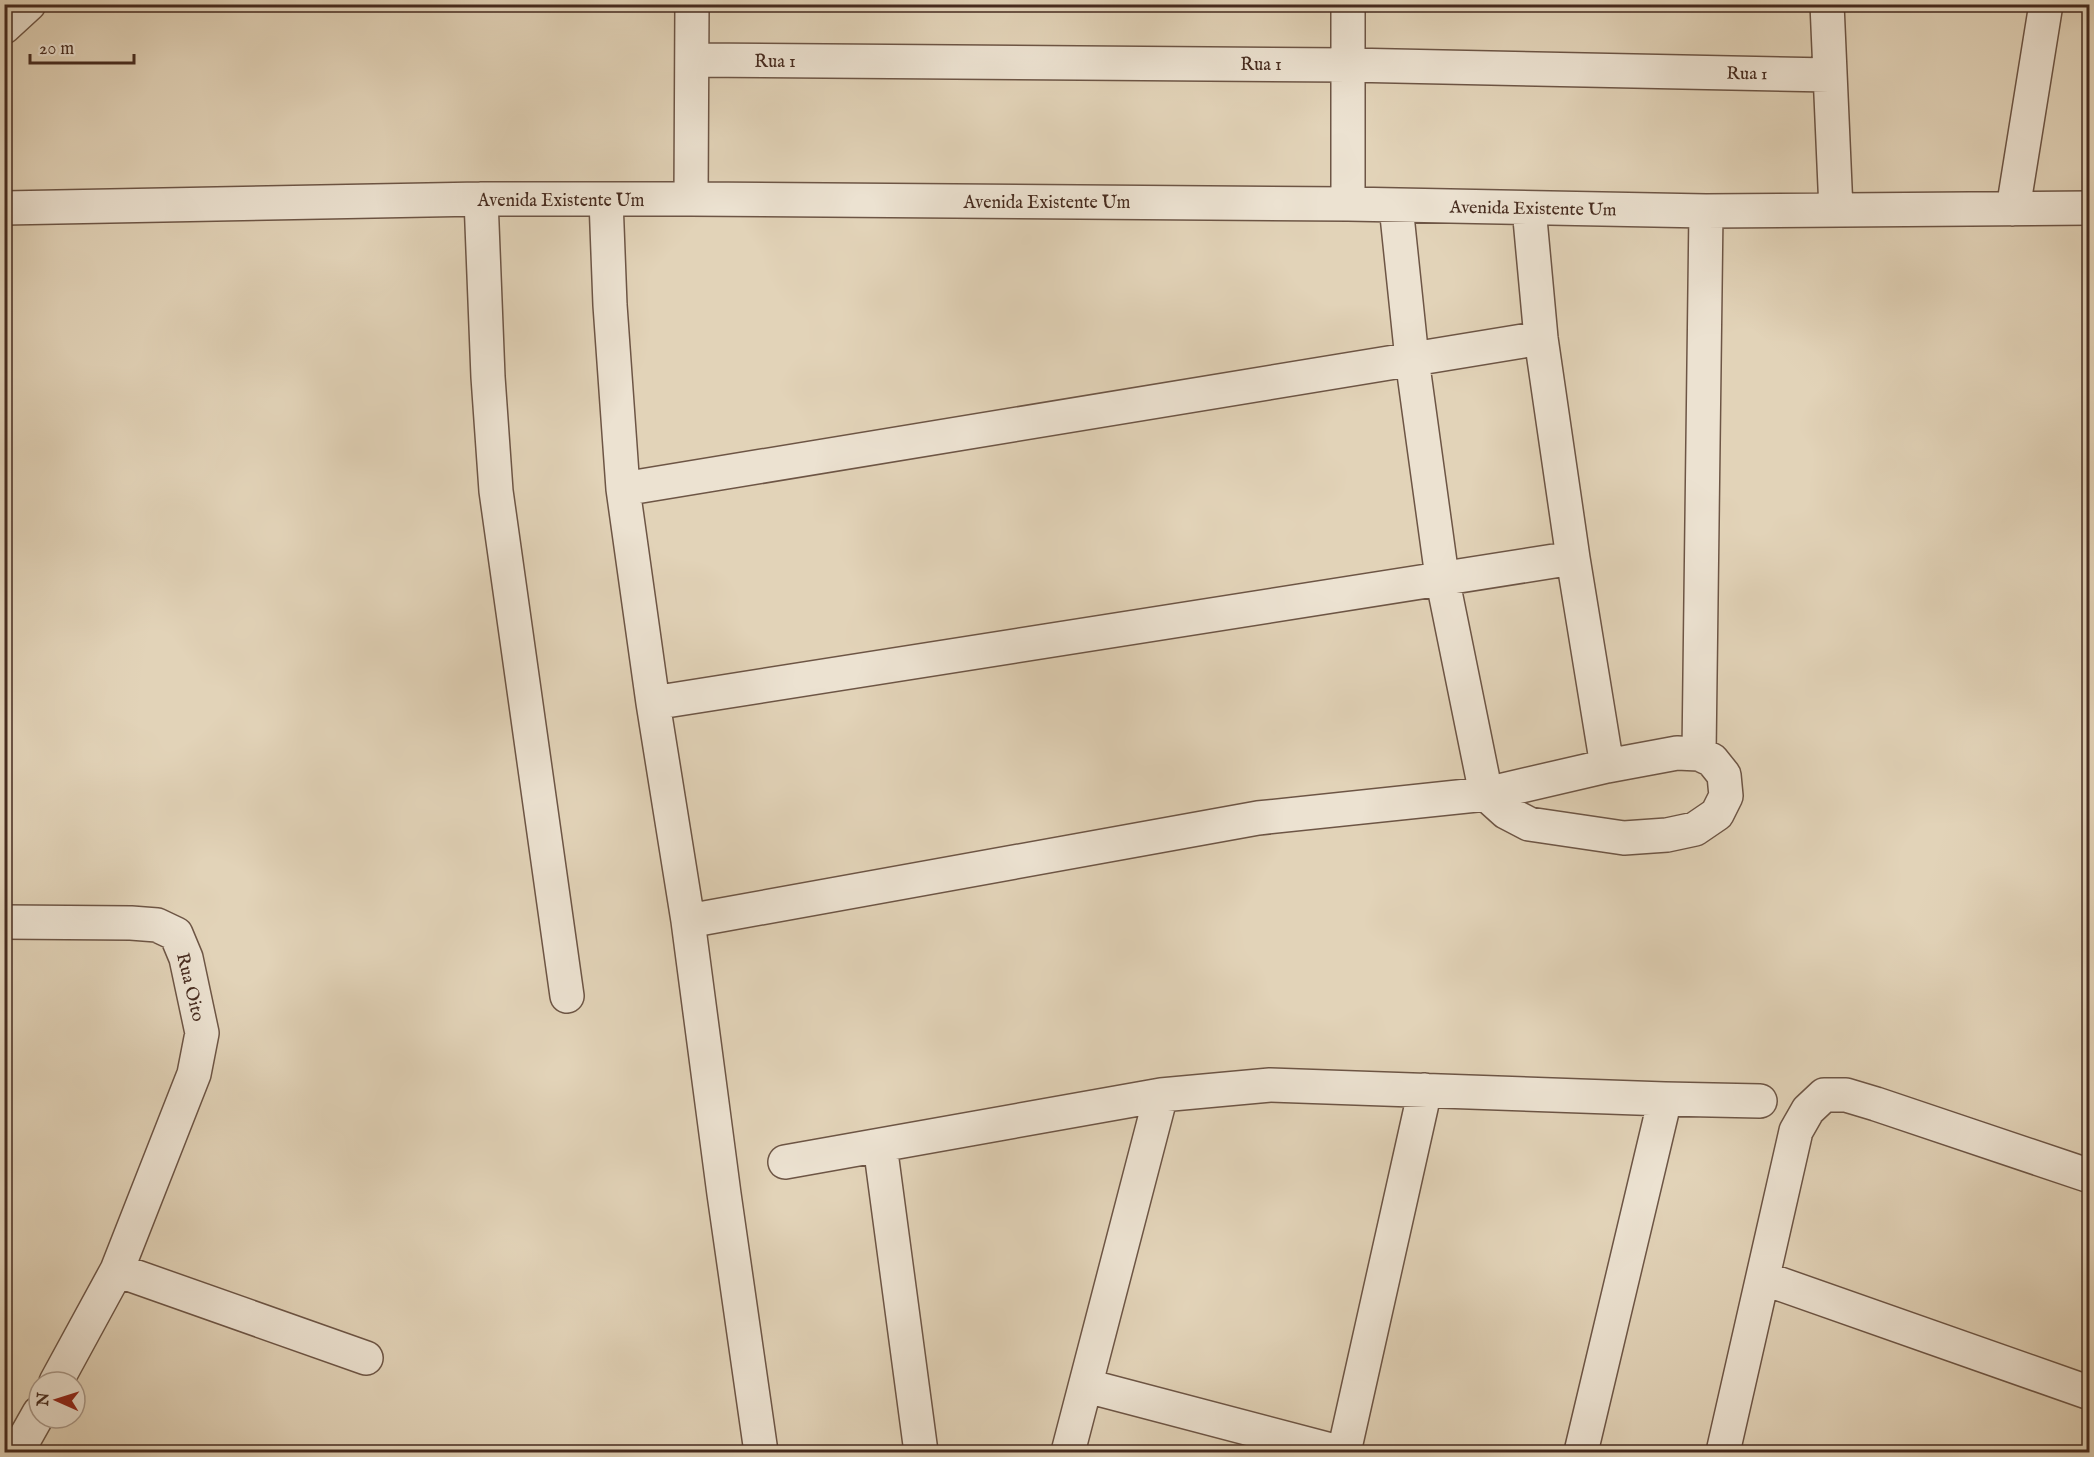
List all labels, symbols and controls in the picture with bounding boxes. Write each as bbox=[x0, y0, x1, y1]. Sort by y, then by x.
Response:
scale bar bbox=[30, 27, 134, 65]
text: 20 m bbox=[39, 38, 74, 61]
street label: Rua 1 bbox=[754, 51, 796, 74]
street label: Rua 1 bbox=[1240, 54, 1282, 77]
street label: Rua 1 bbox=[1726, 63, 1768, 86]
street label: Avenida Existente Um bbox=[477, 190, 645, 213]
street label: Avenida Existente Um bbox=[963, 192, 1131, 215]
street label: Avenida Existente Um bbox=[1448, 197, 1617, 222]
street label: Rua Oito bbox=[170, 951, 209, 1024]
north arrow bbox=[27, 1370, 87, 1430]
text: N bbox=[34, 1392, 54, 1408]

